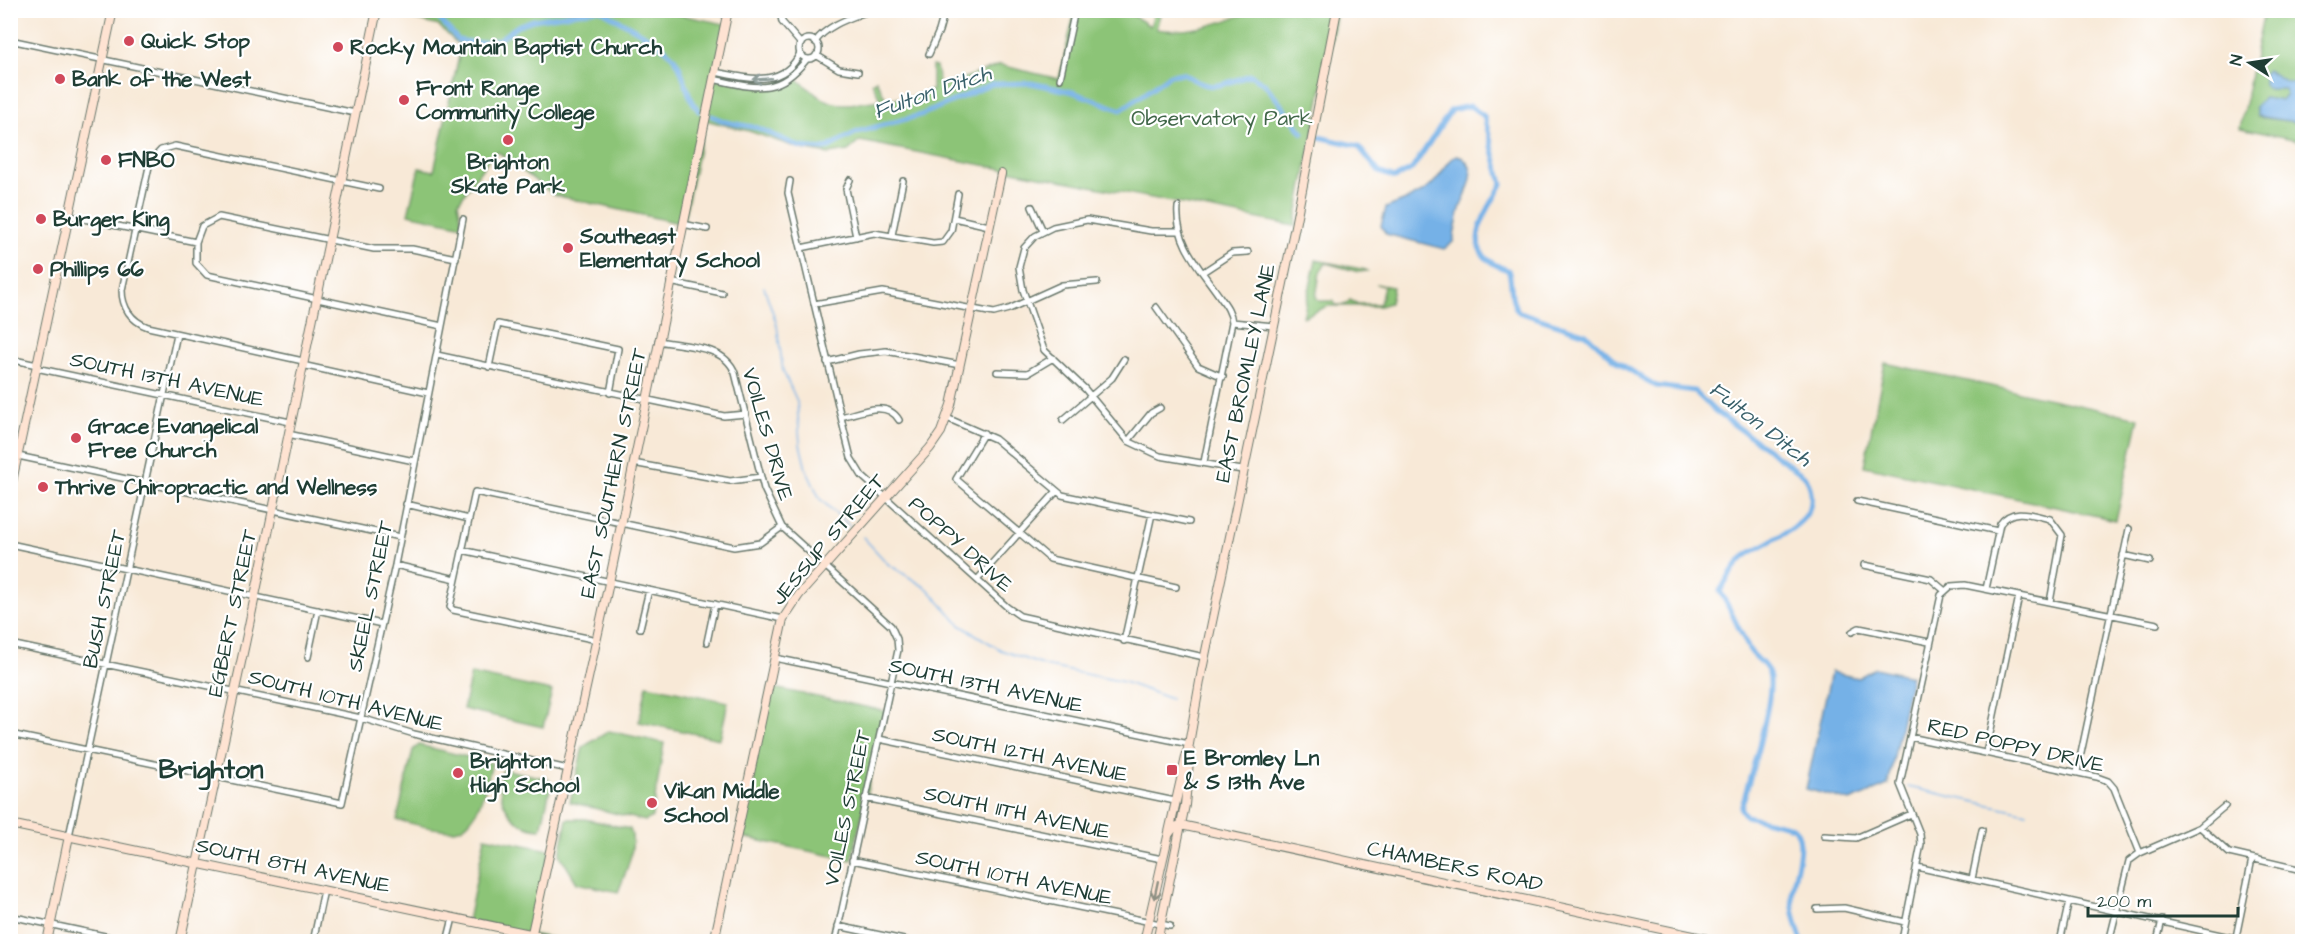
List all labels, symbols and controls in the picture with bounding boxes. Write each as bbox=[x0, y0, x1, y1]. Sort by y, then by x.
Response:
place label: Quick Stop bbox=[141, 27, 250, 57]
place label: Rocky Mountain Baptist Church bbox=[350, 33, 663, 65]
north arrow bbox=[2220, 33, 2280, 93]
marker: Quick Stop bbox=[122, 34, 136, 48]
marker: Rocky Mountain Baptist Church bbox=[331, 40, 345, 54]
text: N bbox=[2225, 53, 2248, 67]
water label: Fulton Ditch bbox=[870, 58, 996, 127]
place label: Bank of the West bbox=[72, 65, 251, 94]
marker: Bank of the West bbox=[53, 72, 67, 86]
one-way arrow bbox=[753, 73, 773, 84]
place label: Front Range Community College bbox=[416, 74, 596, 130]
marker: Front Range Community College bbox=[397, 93, 411, 107]
park label: Observatory Park bbox=[1131, 104, 1313, 135]
marker: Brighton Skate Park bbox=[501, 133, 515, 147]
place label: FNBO bbox=[118, 146, 175, 175]
place label: Brighton Skate Park bbox=[450, 148, 565, 201]
marker: FNBO bbox=[99, 153, 113, 167]
place label: Burger King bbox=[53, 205, 170, 236]
marker: Burger King bbox=[34, 212, 48, 226]
place label: Southeast Elementary School bbox=[579, 222, 761, 278]
marker: Southeast Elementary School bbox=[561, 241, 575, 255]
place label: Phillips 66 bbox=[50, 255, 145, 285]
street label: EAST BROMLEY LANE bbox=[1208, 261, 1283, 485]
marker: Phillips 66 bbox=[31, 262, 45, 276]
street label: SOUTH 13TH AVENUE bbox=[67, 345, 267, 414]
street label: EAST SOUTHERN STREET bbox=[573, 345, 654, 601]
street label: VOILES DRIVE bbox=[735, 364, 800, 504]
water label: Fulton Ditch bbox=[1702, 374, 1819, 475]
place label: Grace Evangelical Free Church bbox=[88, 412, 259, 465]
marker: Grace Evangelical Free Church bbox=[69, 431, 83, 445]
street label: JESSUP STREET bbox=[765, 467, 893, 611]
place label: Thrive Chiropractic and Wellness bbox=[54, 473, 378, 503]
marker: Thrive Chiropractic and Wellness bbox=[36, 480, 50, 494]
street label: POPPY DRIVE bbox=[902, 490, 1020, 599]
street label: SKEEL STREET bbox=[340, 517, 401, 674]
street label: BUSH STREET bbox=[76, 526, 134, 671]
street label: EGBERT STREET bbox=[201, 526, 265, 699]
street label: SOUTH 13TH AVENUE bbox=[886, 651, 1086, 720]
street label: SOUTH 10TH AVENUE bbox=[245, 662, 447, 739]
street label: RED POPPY DRIVE bbox=[1925, 711, 2108, 780]
street label: SOUTH 12TH AVENUE bbox=[930, 720, 1131, 789]
street label: VOILES STREET bbox=[817, 727, 878, 889]
place label: E Bromley Ln & S 13th Ave bbox=[1183, 744, 1320, 797]
place label: Brighton High School bbox=[470, 747, 580, 802]
district label: Brighton bbox=[158, 751, 264, 791]
marker: E Bromley Ln & S 13th Ave bbox=[1165, 763, 1179, 777]
marker: Brighton High School bbox=[451, 766, 465, 780]
place label: Vikan Middle School bbox=[663, 777, 780, 830]
street label: SOUTH 11TH AVENUE bbox=[921, 779, 1113, 846]
marker: Vikan Middle School bbox=[645, 796, 659, 810]
street label: SOUTH 8TH AVENUE bbox=[193, 831, 393, 900]
street label: CHAMBERS ROAD bbox=[1364, 834, 1546, 899]
street label: SOUTH 10TH AVENUE bbox=[913, 843, 1115, 913]
one-way arrow bbox=[1149, 880, 1161, 899]
scale bar bbox=[2088, 880, 2238, 918]
text: 200 m bbox=[2097, 889, 2151, 914]

